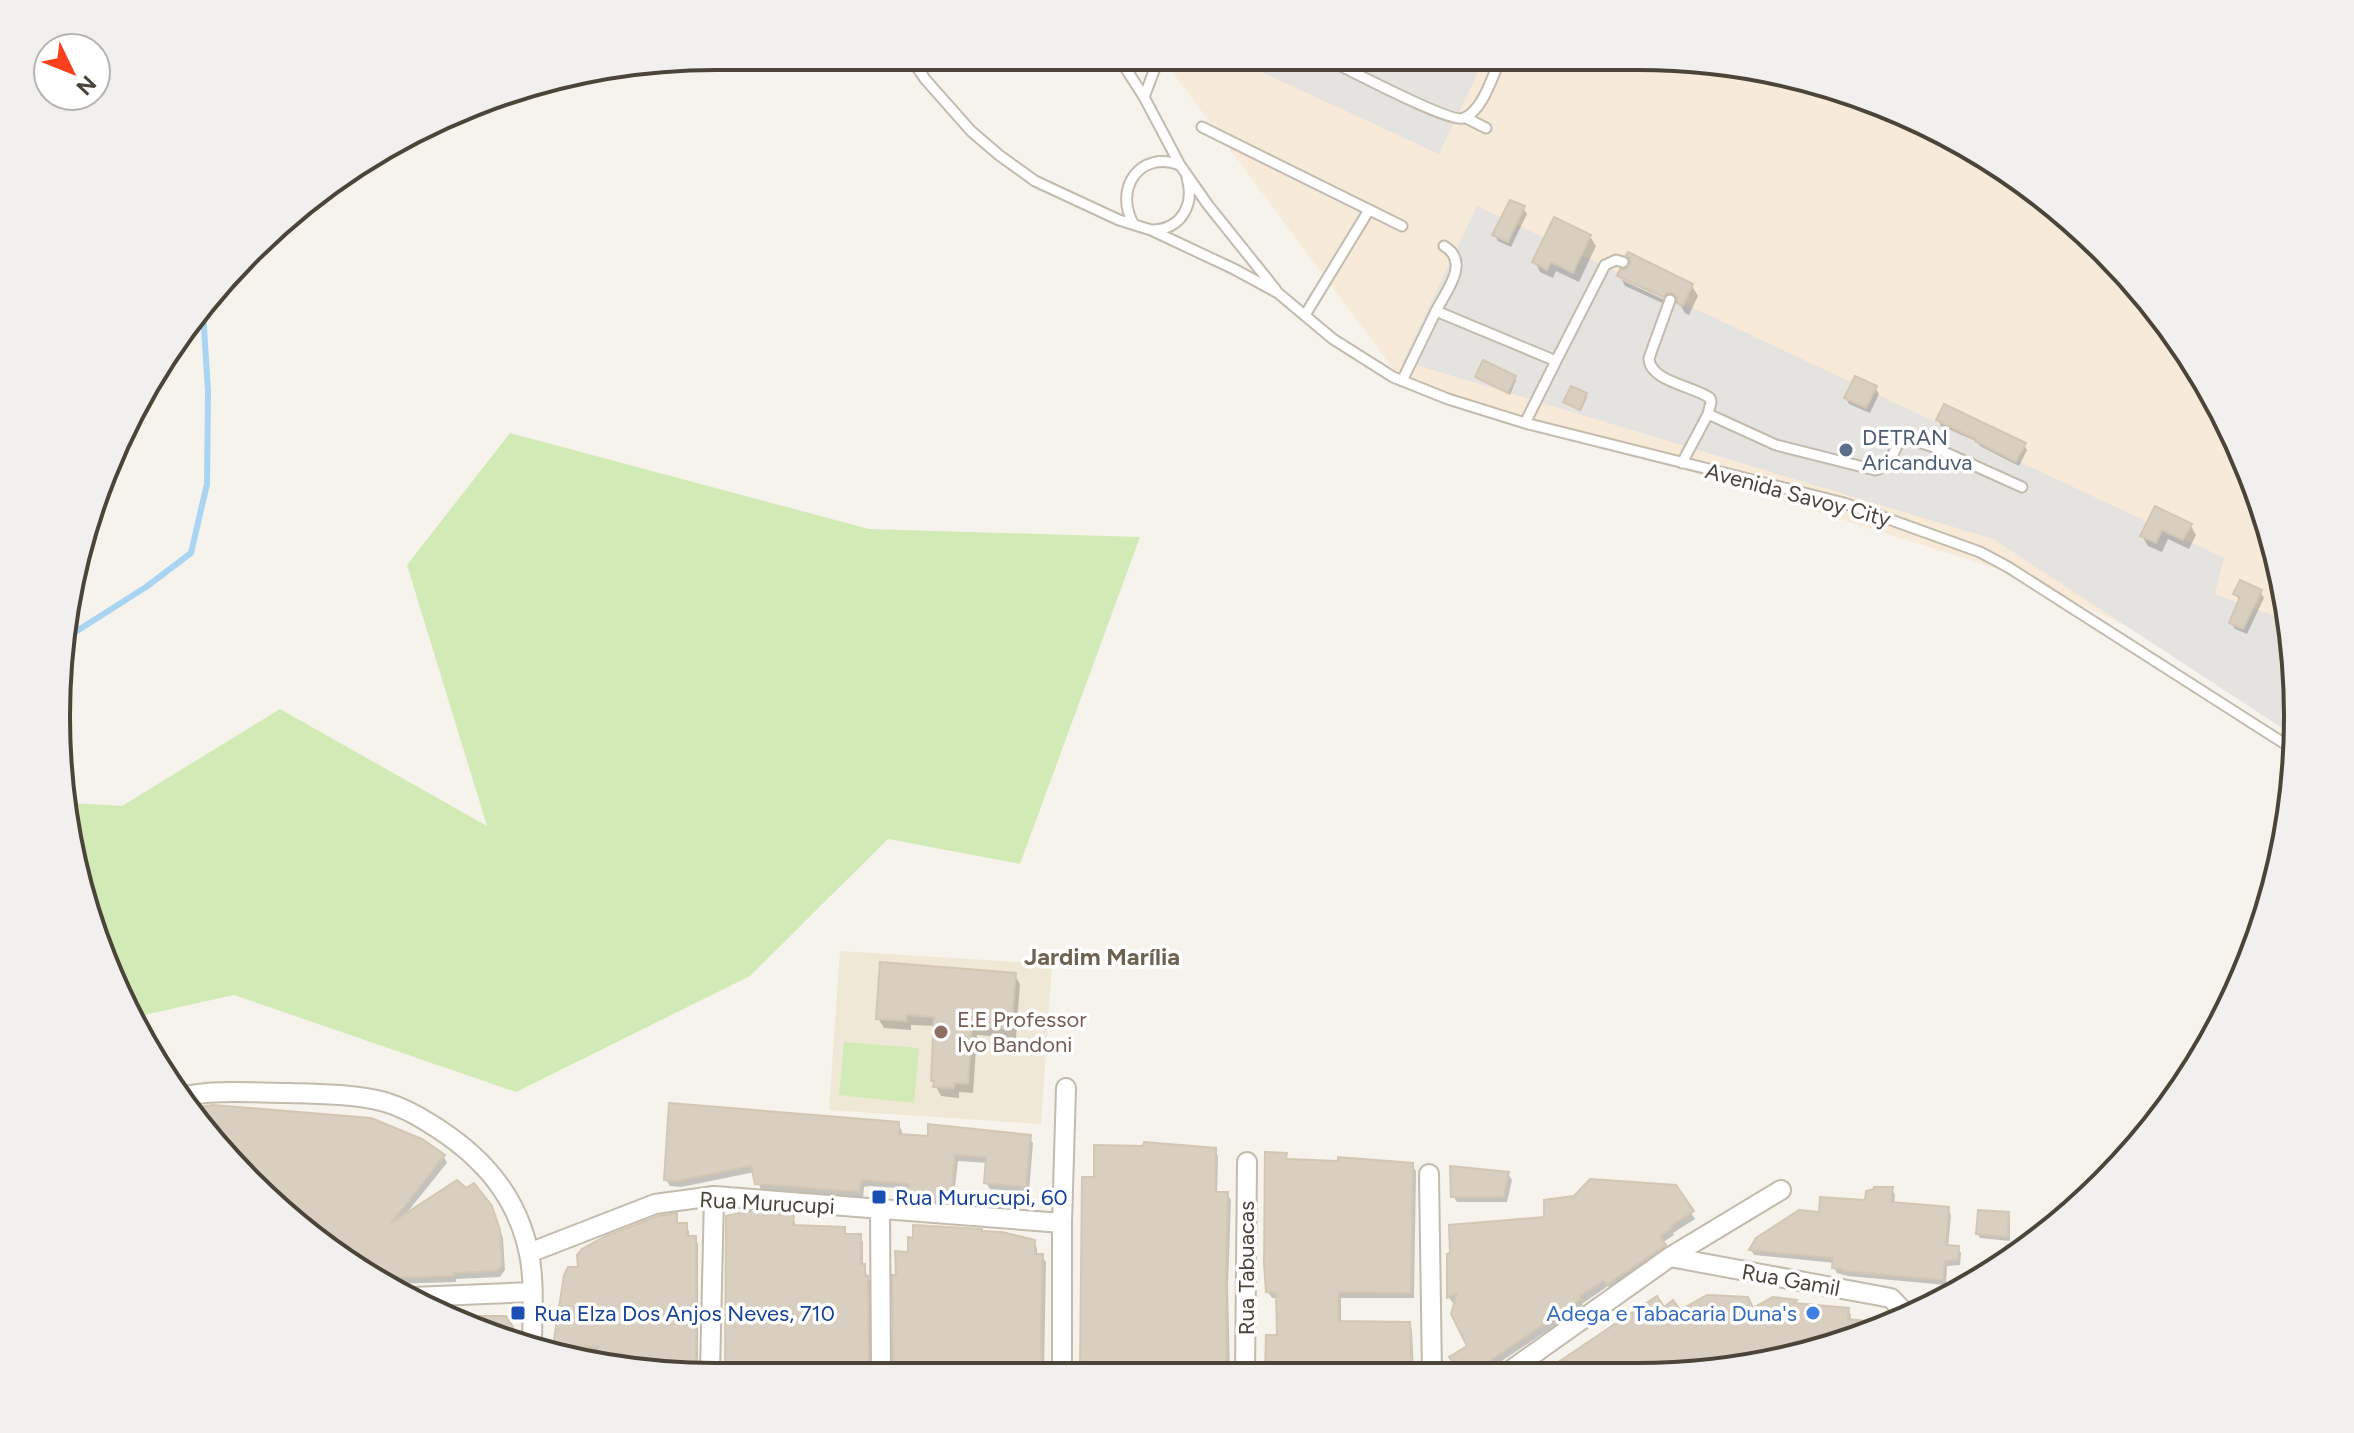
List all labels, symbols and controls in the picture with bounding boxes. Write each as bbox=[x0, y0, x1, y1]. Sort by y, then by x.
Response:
north arrow bbox=[32, 32, 112, 112]
text: N bbox=[71, 70, 102, 101]
place label: DETRAN Aricanduva bbox=[1862, 424, 1972, 476]
marker: DETRAN Aricanduva bbox=[1837, 441, 1855, 459]
street label: Avenida Savoy City bbox=[1702, 457, 1894, 533]
district label: Jardim Marília bbox=[1024, 942, 1180, 971]
place label: E.E Professor Ivo Bandoni bbox=[957, 1006, 1087, 1058]
marker: E.E Professor Ivo Bandoni bbox=[932, 1023, 950, 1041]
place label: Rua Murucupi, 60 bbox=[895, 1184, 1068, 1211]
street label: Rua Murucupi bbox=[699, 1186, 835, 1220]
marker: Rua Murucupi, 60 bbox=[870, 1188, 888, 1206]
street label: Rua Tabuacas bbox=[1233, 1201, 1260, 1335]
street label: Rua Gamil bbox=[1740, 1258, 1842, 1302]
place label: Rua Elza Dos Anjos Neves, 710 bbox=[534, 1300, 835, 1327]
place label: Adega e Tabacaria Duna's bbox=[1546, 1300, 1797, 1327]
marker: Rua Elza Dos Anjos Neves, 710 bbox=[509, 1304, 527, 1322]
marker: Adega e Tabacaria Duna's bbox=[1804, 1304, 1822, 1322]

